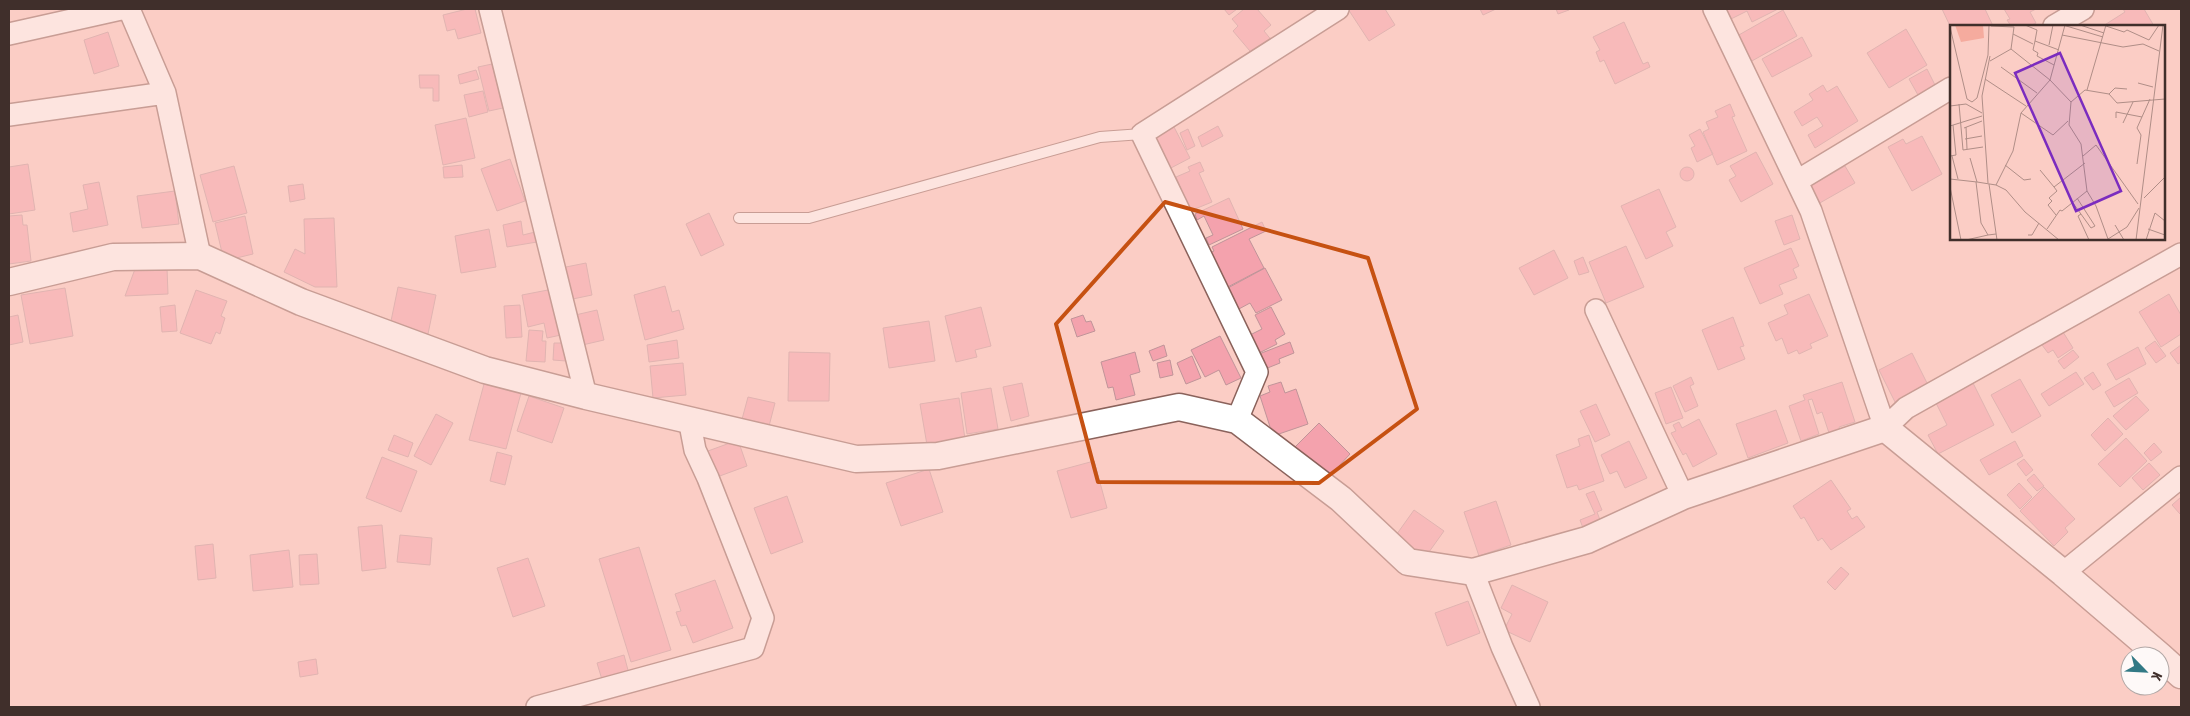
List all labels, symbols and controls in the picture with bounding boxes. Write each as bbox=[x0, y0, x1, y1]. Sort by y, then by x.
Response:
inset map bbox=[1950, 25, 2165, 240]
north arrow bbox=[2120, 646, 2170, 696]
text: K bbox=[2148, 670, 2166, 683]

